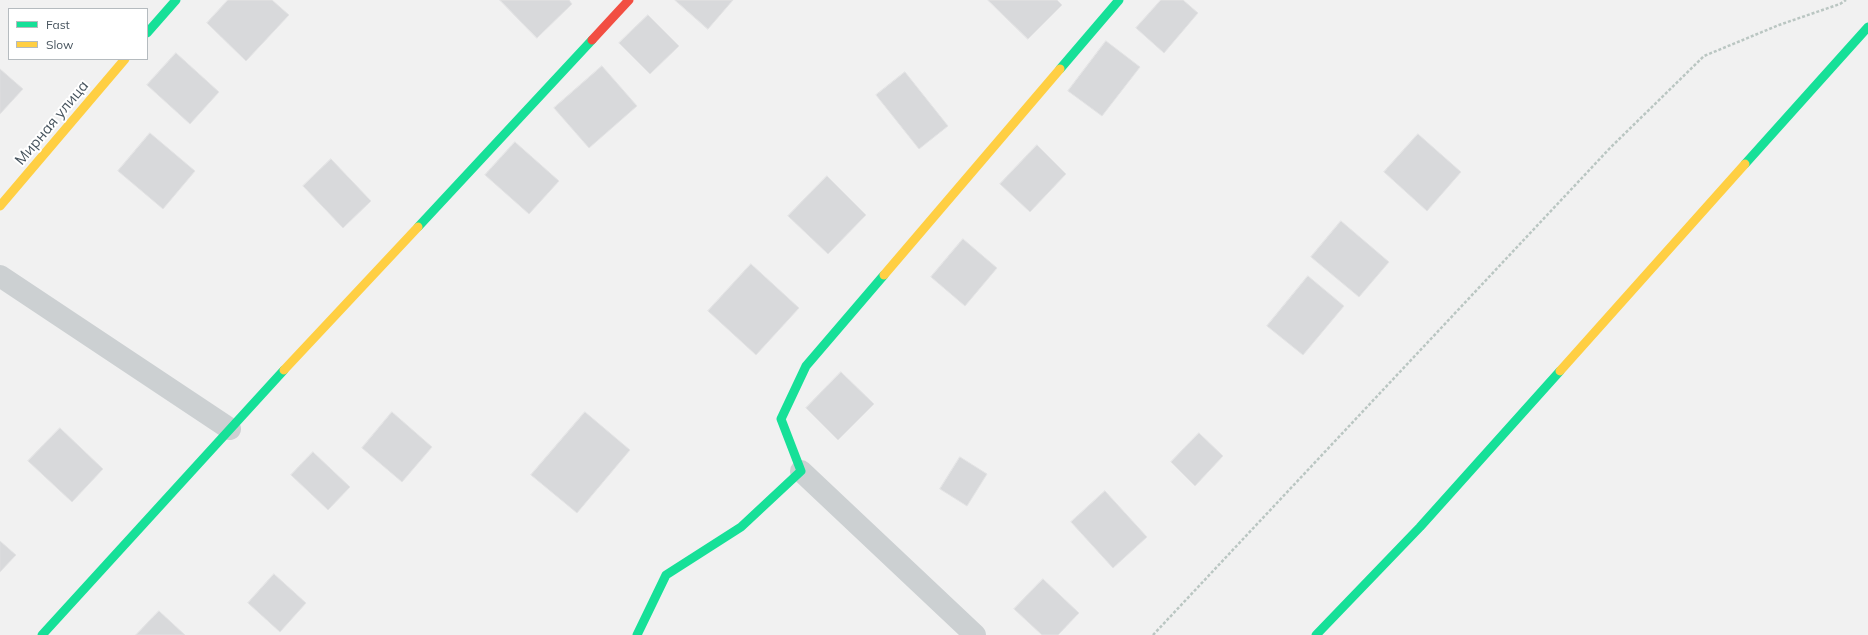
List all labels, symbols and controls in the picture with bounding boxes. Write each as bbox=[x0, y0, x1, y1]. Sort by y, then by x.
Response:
legend bbox=[8, 8, 148, 60]
text: Fast bbox=[46, 17, 70, 32]
text: Slow bbox=[46, 37, 74, 52]
street label: Мирная улица bbox=[11, 77, 93, 169]

